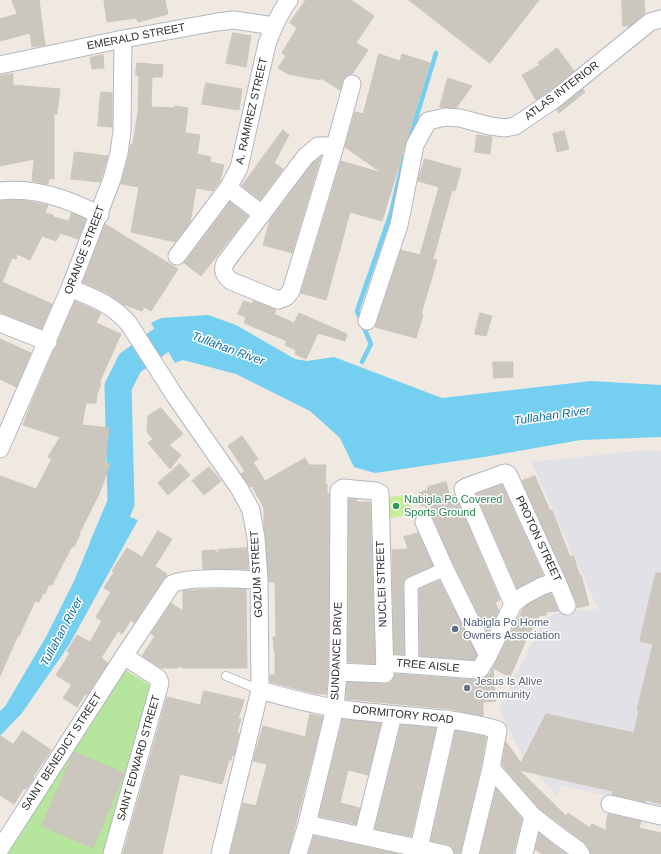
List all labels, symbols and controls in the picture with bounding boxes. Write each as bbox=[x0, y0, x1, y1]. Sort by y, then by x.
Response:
street label: EMERALD STREET bbox=[86, 21, 186, 53]
street label: A. RAMIREZ STREET bbox=[233, 56, 271, 166]
street label: ATLAS INTERIOR bbox=[522, 59, 602, 123]
street label: ORANGE STREET bbox=[62, 204, 108, 296]
water label: Tullahan River bbox=[190, 329, 266, 369]
water label: Tullahan River bbox=[513, 404, 591, 428]
place label: Nabigla Po Covered Sports Ground bbox=[404, 493, 502, 519]
street label: PROTON STREET bbox=[512, 494, 564, 584]
marker: Nabigla Po Covered Sports Ground bbox=[391, 501, 401, 511]
street label: GOZUM STREET bbox=[248, 530, 266, 618]
street label: NUCLEI STREET bbox=[374, 540, 390, 628]
water label: Tullahan River bbox=[38, 595, 86, 669]
street label: SUNDANCE DRIVE bbox=[329, 602, 345, 700]
place label: Nabigla Po Home Owners Association bbox=[463, 616, 560, 642]
marker: Nabigla Po Home Owners Association bbox=[450, 624, 460, 634]
street label: TREE AISLE bbox=[396, 657, 460, 675]
place label: Jesus Is Alive Community bbox=[475, 675, 542, 701]
marker: Jesus Is Alive Community bbox=[462, 683, 472, 693]
street label: SAINT BENEDICT STREET bbox=[19, 691, 105, 813]
street label: SAINT EDWARD STREET bbox=[115, 694, 163, 822]
street label: DORMITORY ROAD bbox=[352, 703, 454, 727]

